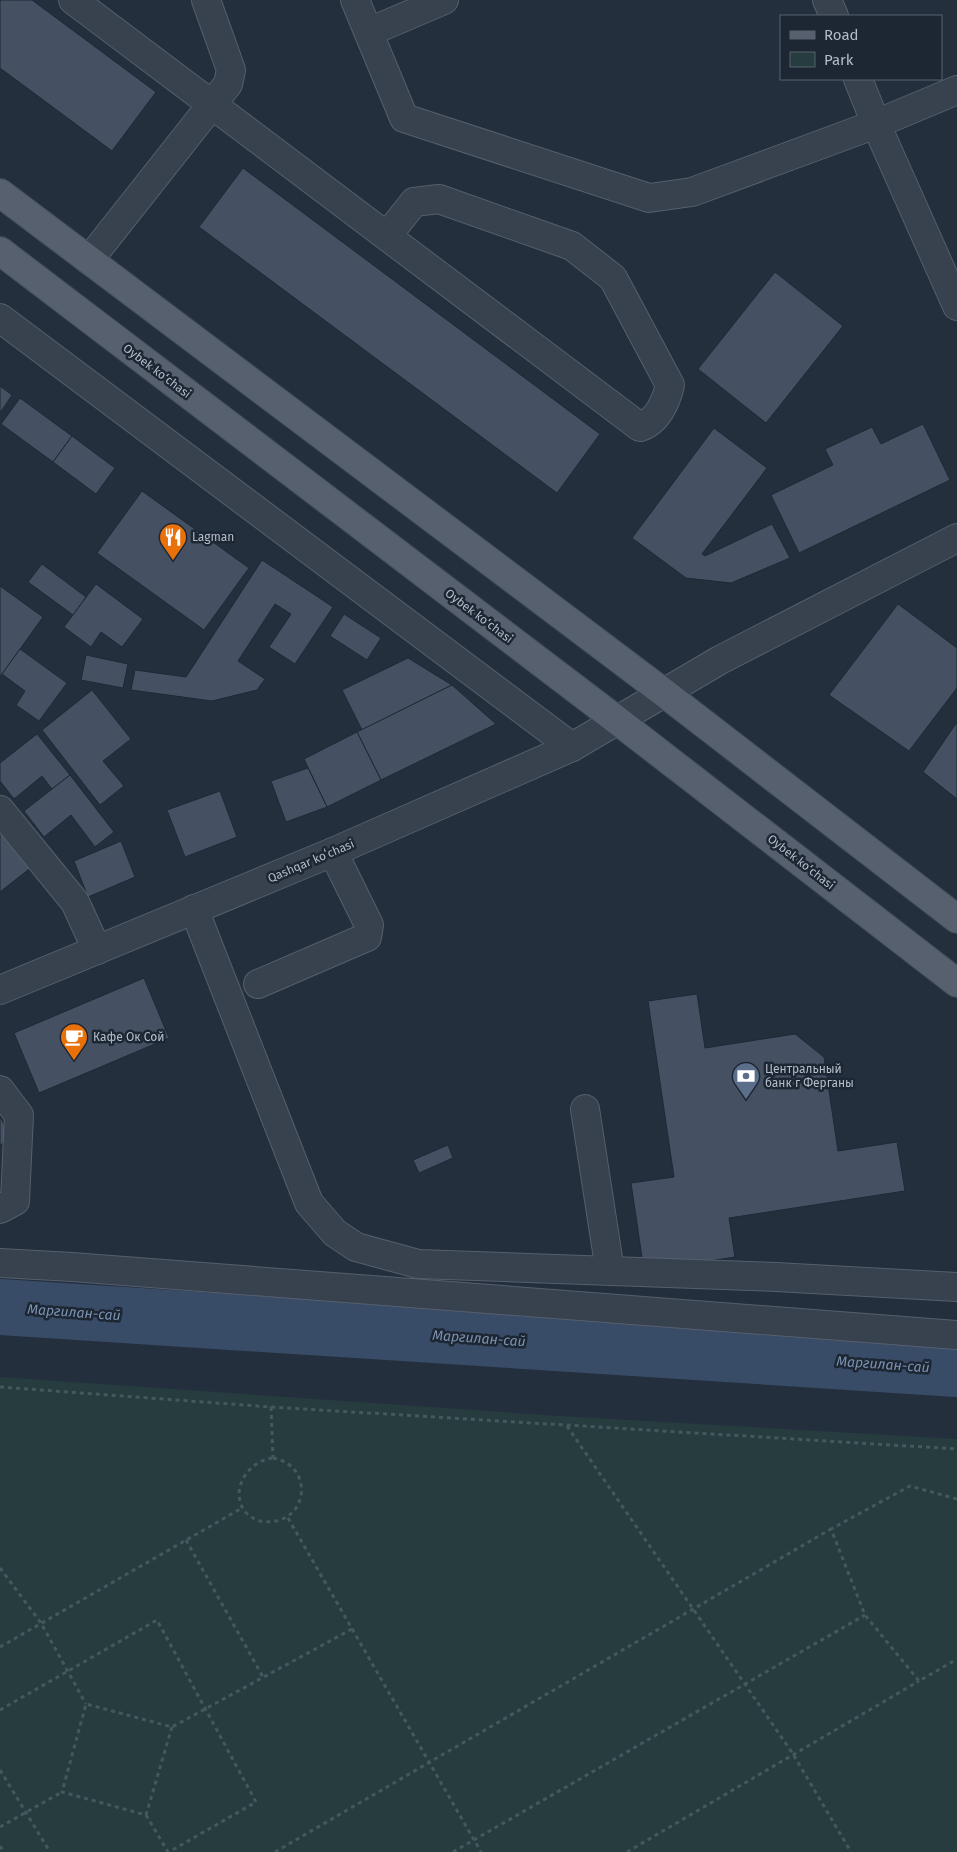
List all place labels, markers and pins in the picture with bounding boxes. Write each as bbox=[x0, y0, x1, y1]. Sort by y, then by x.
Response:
restaurant icon: Lagman bbox=[158, 522, 188, 561]
place label: Lagman bbox=[192, 530, 234, 544]
cafe icon: Кафе Ок Сой bbox=[59, 1022, 89, 1061]
place label: Кафе Ок Сой bbox=[93, 1030, 164, 1044]
bank icon: Центральный банк г Ферганы bbox=[731, 1061, 761, 1100]
place label: Центральный банк г Ферганы bbox=[765, 1062, 854, 1090]

